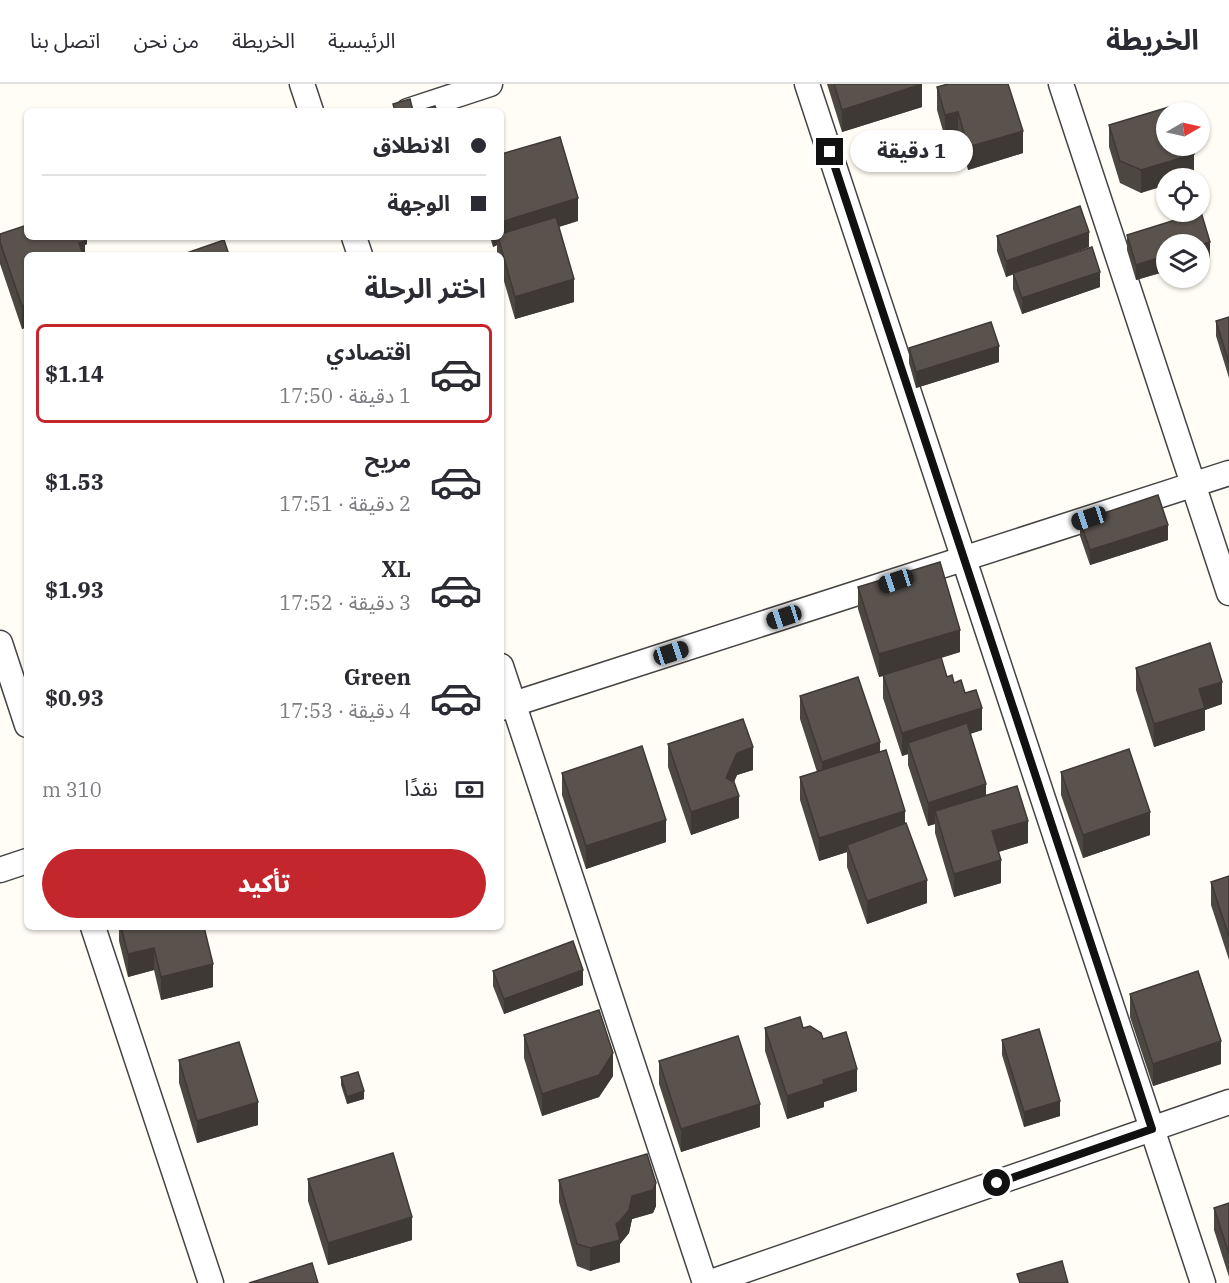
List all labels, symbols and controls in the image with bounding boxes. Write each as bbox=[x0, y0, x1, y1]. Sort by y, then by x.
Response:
text: الخريطة bbox=[1106, 21, 1199, 58]
text: اتصل بنا bbox=[30, 26, 100, 54]
text: من نحن bbox=[133, 26, 199, 54]
text: الخريطة bbox=[232, 26, 295, 54]
text: الرئيسية bbox=[328, 26, 395, 54]
north arrow bbox=[1156, 102, 1210, 156]
map controls bbox=[1156, 102, 1210, 288]
text: الانطلاق bbox=[373, 130, 450, 159]
callout: 1 دقيقة bbox=[851, 131, 974, 173]
text: 1 دقيقة bbox=[877, 137, 946, 164]
route end bbox=[816, 138, 843, 165]
button: locate bbox=[1156, 168, 1210, 222]
text: الوجهة bbox=[387, 188, 450, 217]
button: layers bbox=[1156, 234, 1210, 288]
text: اختر الرحلة bbox=[364, 270, 486, 305]
text: اقتصادي bbox=[326, 337, 411, 366]
icon: car bbox=[429, 347, 483, 401]
text: $1.14 bbox=[45, 359, 104, 388]
text: 1 دقيقة · 17:50 bbox=[279, 382, 411, 409]
text: مريح bbox=[365, 445, 411, 474]
icon: car bbox=[429, 455, 483, 509]
text: $1.53 bbox=[45, 467, 104, 496]
text: 2 دقيقة · 17:51 bbox=[279, 490, 411, 517]
car bbox=[1069, 504, 1109, 532]
text: XL bbox=[381, 554, 411, 583]
icon: car bbox=[429, 563, 483, 617]
car bbox=[876, 567, 916, 595]
text: $1.93 bbox=[45, 575, 104, 604]
text: 3 دقيقة · 17:52 bbox=[279, 589, 411, 616]
car bbox=[764, 603, 804, 631]
car bbox=[651, 639, 691, 667]
text: Green bbox=[344, 662, 411, 691]
icon: car bbox=[429, 671, 483, 725]
text: $0.93 bbox=[45, 683, 104, 712]
text: 4 دقيقة · 17:53 bbox=[279, 697, 411, 724]
text: نقدًا bbox=[404, 773, 438, 802]
icon: cash bbox=[453, 773, 486, 806]
text: 310 m bbox=[42, 776, 102, 803]
button: تأكيد bbox=[42, 849, 486, 918]
route start bbox=[983, 1169, 1010, 1196]

